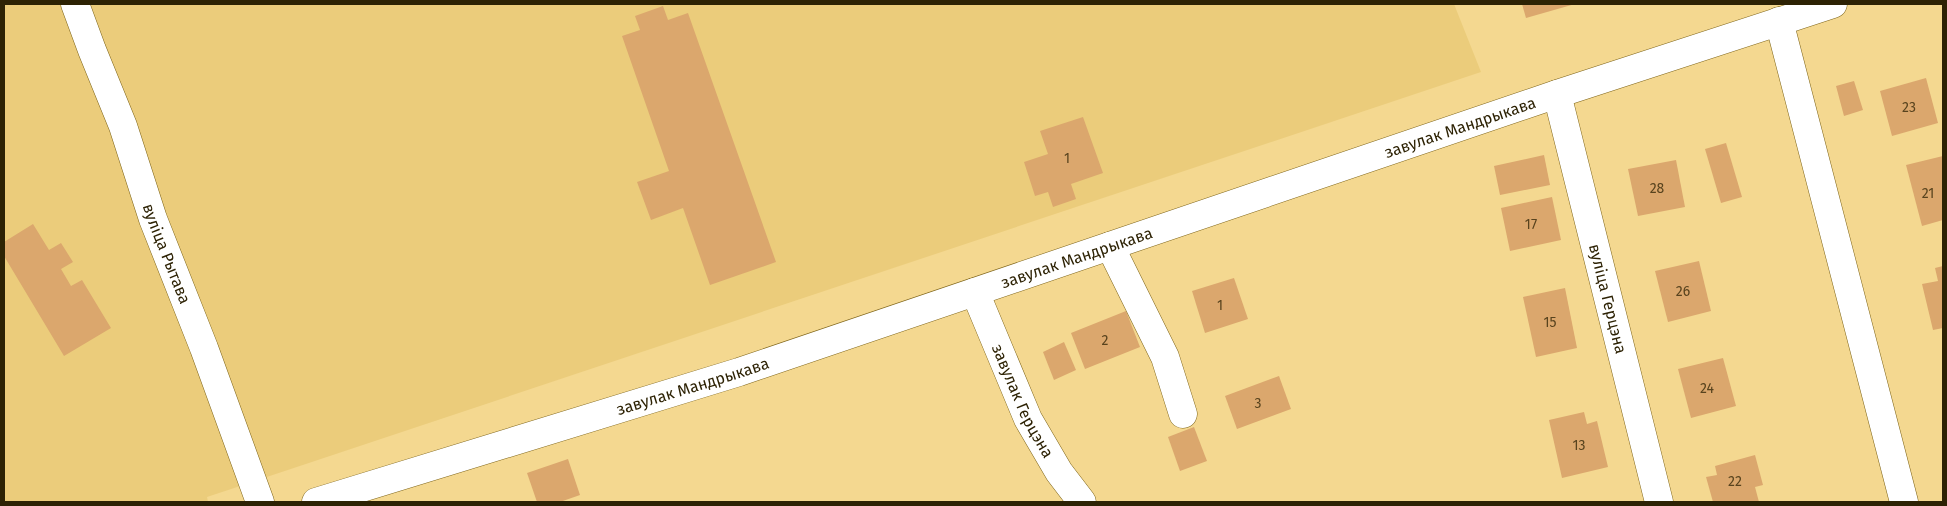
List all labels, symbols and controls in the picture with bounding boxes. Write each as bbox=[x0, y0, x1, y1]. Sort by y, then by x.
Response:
street label: завулак Мандрыкава bbox=[1382, 93, 1538, 162]
house number: 23 bbox=[1902, 99, 1916, 116]
house number: 1 bbox=[1064, 150, 1070, 167]
house number: 28 bbox=[1650, 180, 1665, 197]
house number: 21 bbox=[1922, 185, 1934, 202]
street label: вуліца Рытава bbox=[139, 201, 195, 307]
house number: 17 bbox=[1525, 216, 1537, 233]
street label: завулак Мандрыкава bbox=[998, 223, 1155, 292]
street label: вуліца Герцэна bbox=[1585, 242, 1631, 356]
house number: 26 bbox=[1676, 283, 1690, 300]
house number: 1 bbox=[1217, 297, 1223, 314]
house number: 15 bbox=[1543, 314, 1557, 331]
house number: 2 bbox=[1102, 332, 1109, 349]
street label: завулак Герцэна bbox=[988, 341, 1058, 461]
street label: завулак Мандрыкава bbox=[614, 354, 771, 419]
house number: 24 bbox=[1700, 380, 1715, 397]
house number: 3 bbox=[1255, 395, 1262, 412]
house number: 13 bbox=[1572, 437, 1586, 454]
house number: 22 bbox=[1728, 473, 1742, 490]

